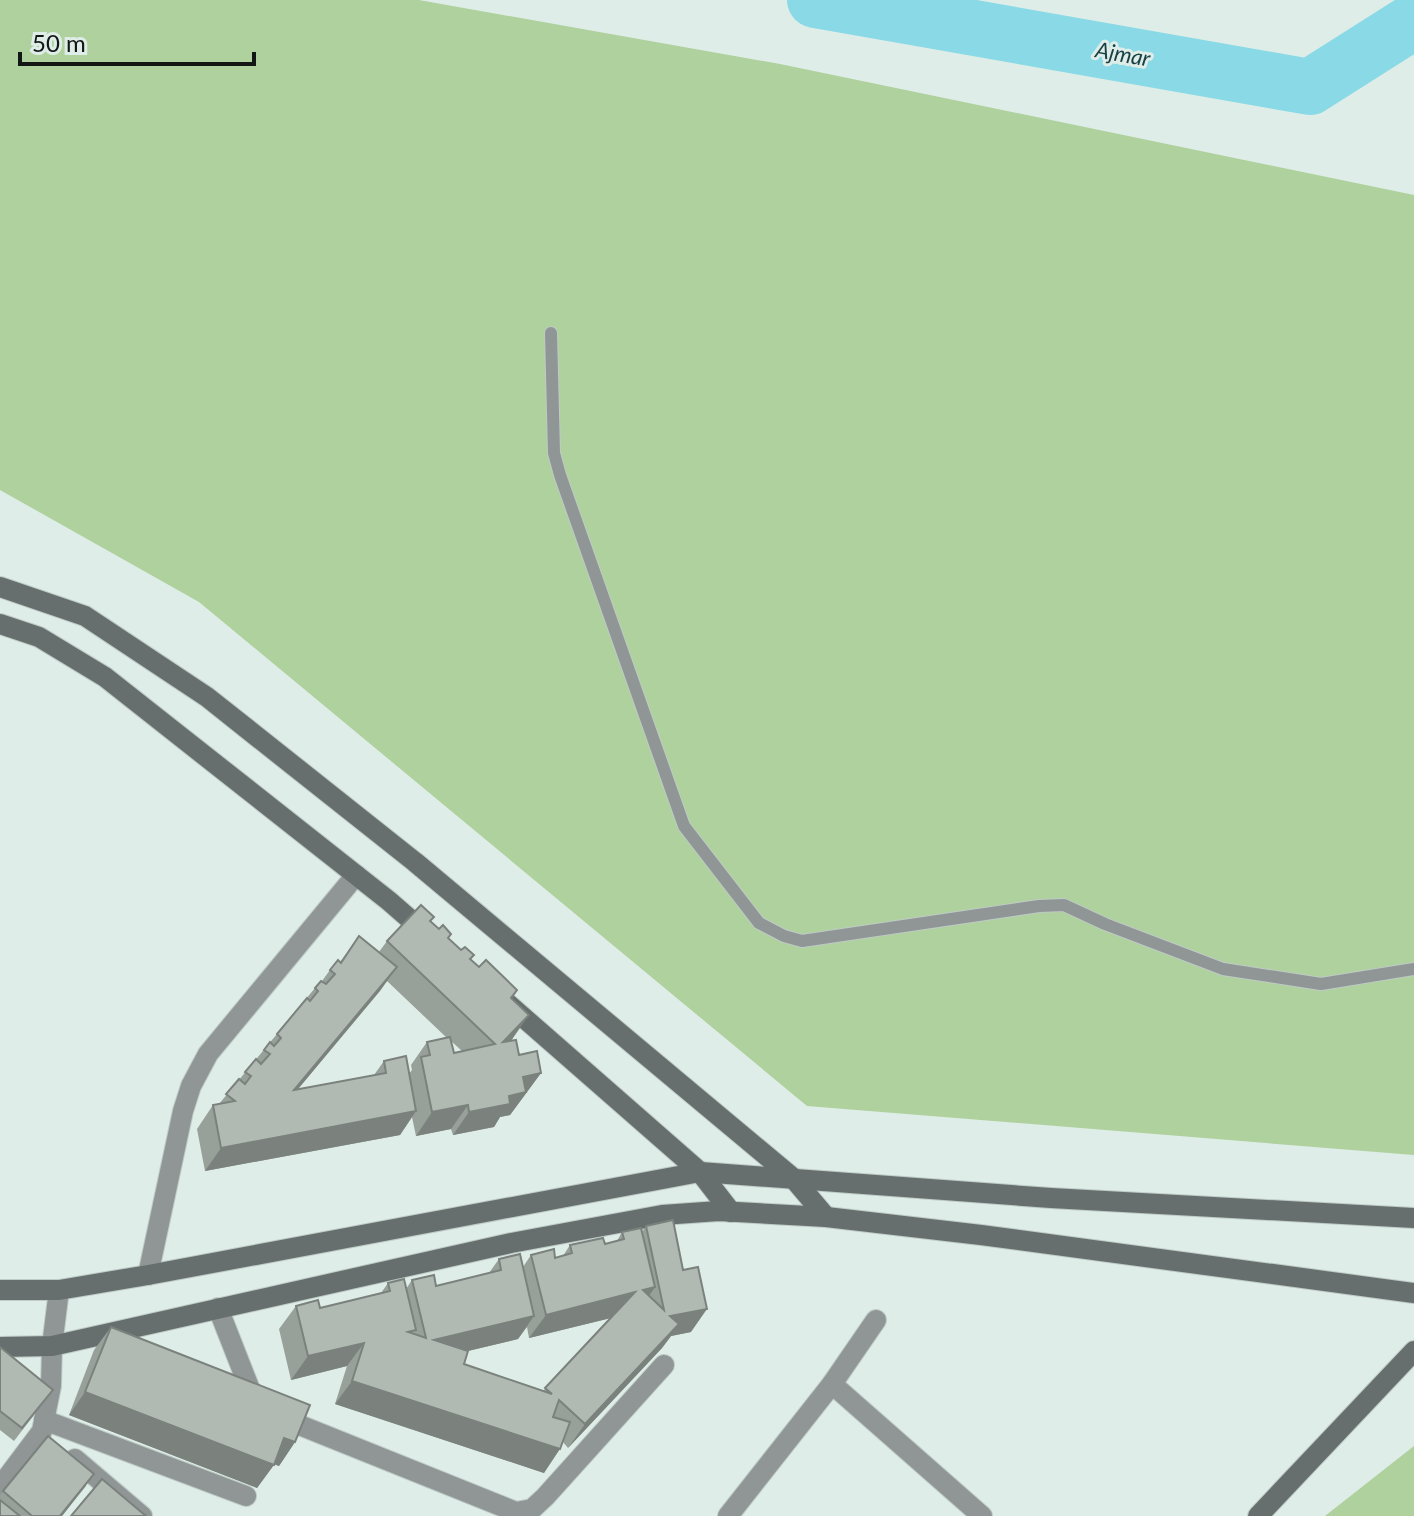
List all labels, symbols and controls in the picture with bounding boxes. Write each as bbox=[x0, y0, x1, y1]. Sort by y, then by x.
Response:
scale bar bbox=[20, 16, 254, 66]
text: 50 m bbox=[32, 28, 86, 57]
water label: Ajmar bbox=[1093, 35, 1153, 72]

